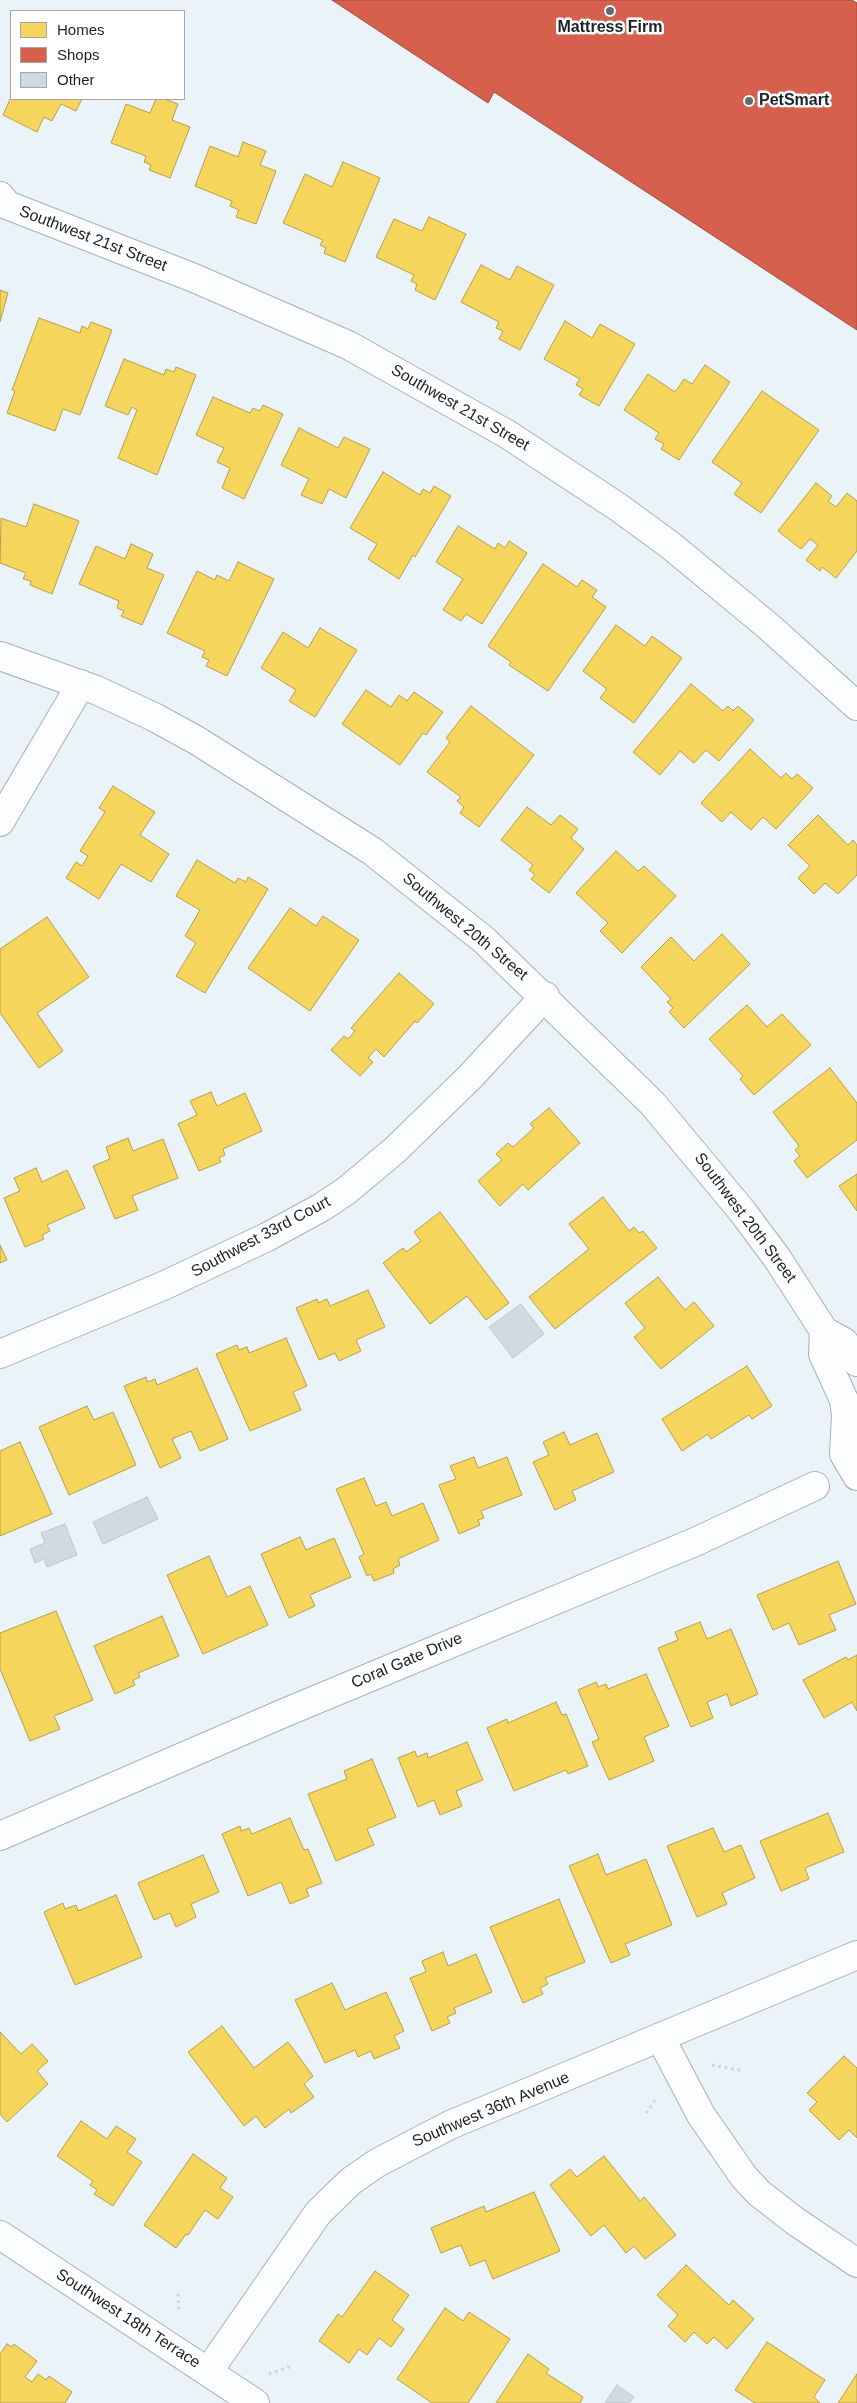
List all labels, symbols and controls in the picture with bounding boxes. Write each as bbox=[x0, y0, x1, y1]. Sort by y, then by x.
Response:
marker: Mattress Firm bbox=[604, 5, 616, 17]
legend bbox=[10, 10, 185, 100]
place label: Mattress Firm bbox=[558, 18, 662, 38]
text: Homes bbox=[57, 21, 105, 38]
text: Shops bbox=[57, 46, 100, 63]
text: Other bbox=[57, 71, 95, 88]
place label: PetSmart bbox=[759, 91, 829, 111]
marker: PetSmart bbox=[743, 95, 755, 107]
street label: Southwest 21st Street bbox=[16, 202, 170, 276]
street label: Southwest 21st Street bbox=[387, 361, 533, 455]
street label: Southwest 20th Street bbox=[399, 869, 531, 985]
street label: Southwest 20th Street bbox=[690, 1149, 800, 1287]
street label: Southwest 33rd Court bbox=[188, 1192, 334, 1282]
street label: Coral Gate Drive bbox=[348, 1629, 466, 1693]
street label: Southwest 36th Avenue bbox=[410, 2068, 572, 2152]
street label: Southwest 18th Terrace bbox=[52, 2265, 204, 2373]

